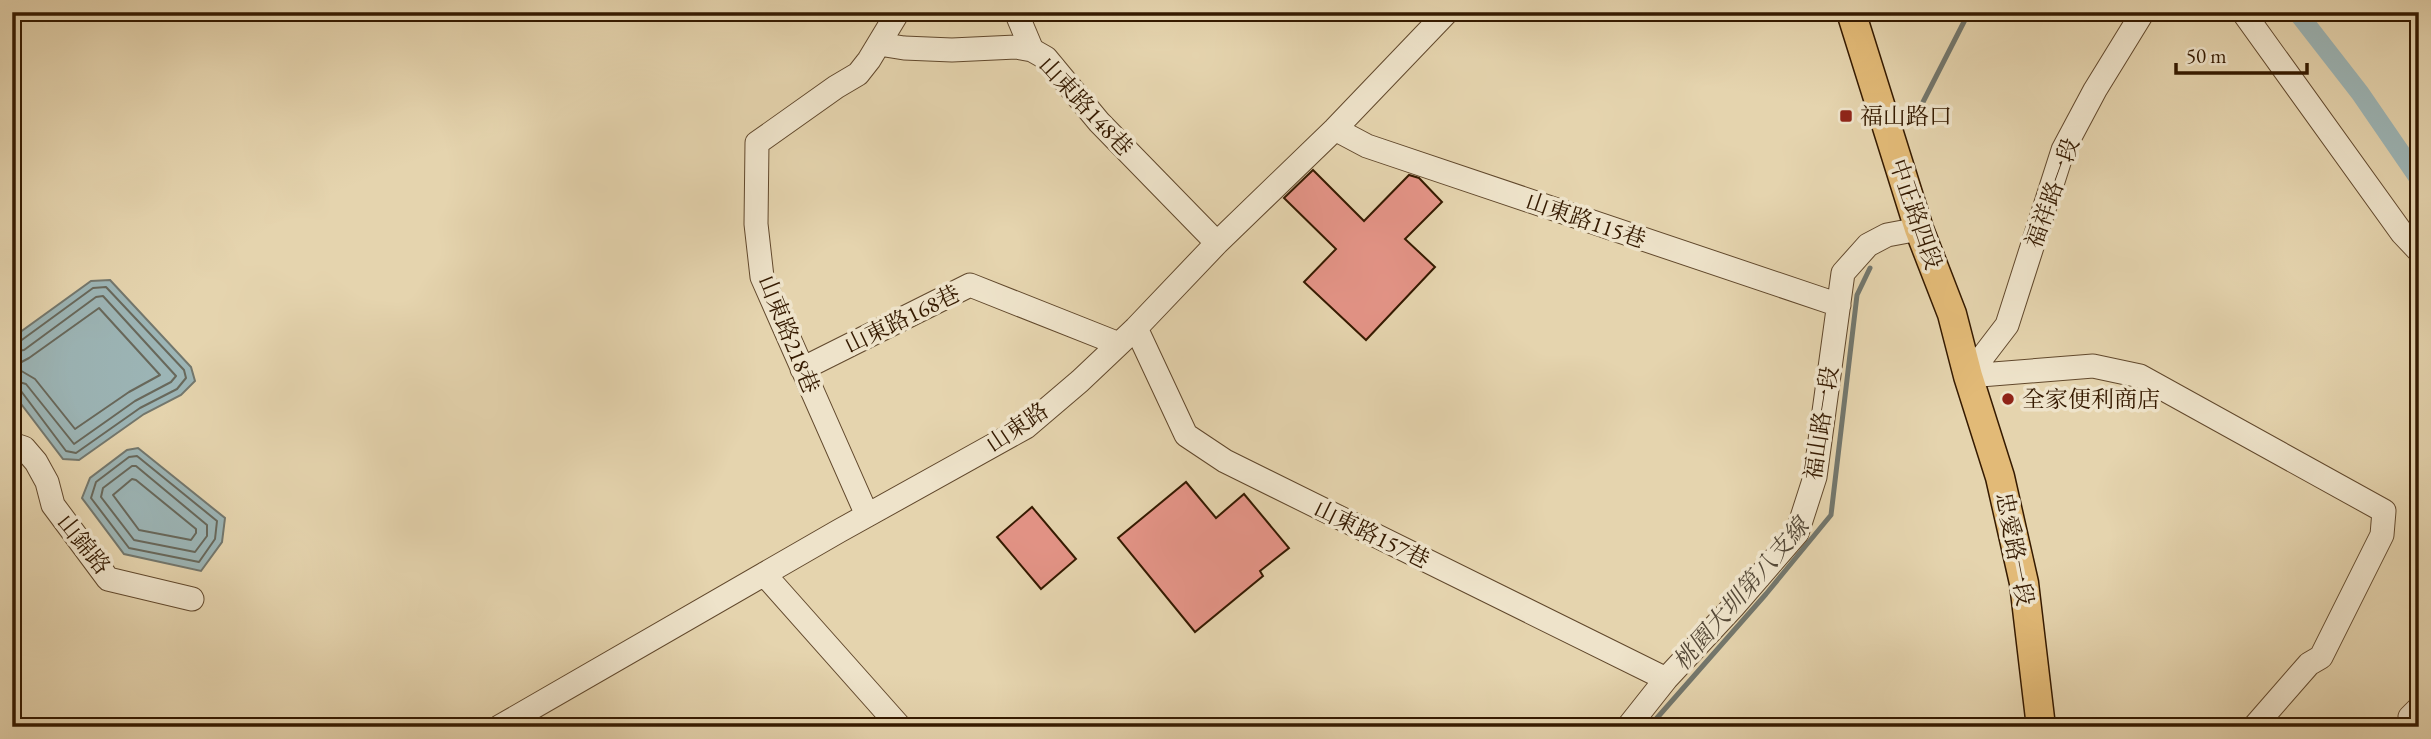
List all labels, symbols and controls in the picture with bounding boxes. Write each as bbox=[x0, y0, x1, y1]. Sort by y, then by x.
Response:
scale bar bbox=[2176, 32, 2307, 76]
text: 50 m bbox=[2186, 42, 2227, 69]
street label: 山東路148巷 bbox=[1032, 50, 1140, 162]
place label: 福山路口 bbox=[1860, 101, 1952, 131]
marker: 福山路口 bbox=[1838, 108, 1854, 124]
street label: 福祥路一段 bbox=[2018, 134, 2086, 252]
street label: 中正路四段 bbox=[1883, 155, 1949, 273]
street label: 山東路115巷 bbox=[1522, 185, 1650, 255]
street label: 山東路218巷 bbox=[752, 270, 826, 398]
street label: 山東路168巷 bbox=[839, 278, 965, 360]
street label: 福山路一段 bbox=[1797, 364, 1845, 482]
place label: 全家便利商店 bbox=[2022, 384, 2160, 414]
marker: 全家便利商店 bbox=[2000, 391, 2016, 407]
street label: 山東路 bbox=[980, 395, 1054, 459]
street label: 忠愛路一段 bbox=[1989, 490, 2041, 608]
street label: 山東路157巷 bbox=[1309, 493, 1435, 575]
street label: 山錦路 bbox=[51, 508, 117, 580]
water label: 桃園大圳第八支線 bbox=[1666, 509, 1817, 676]

